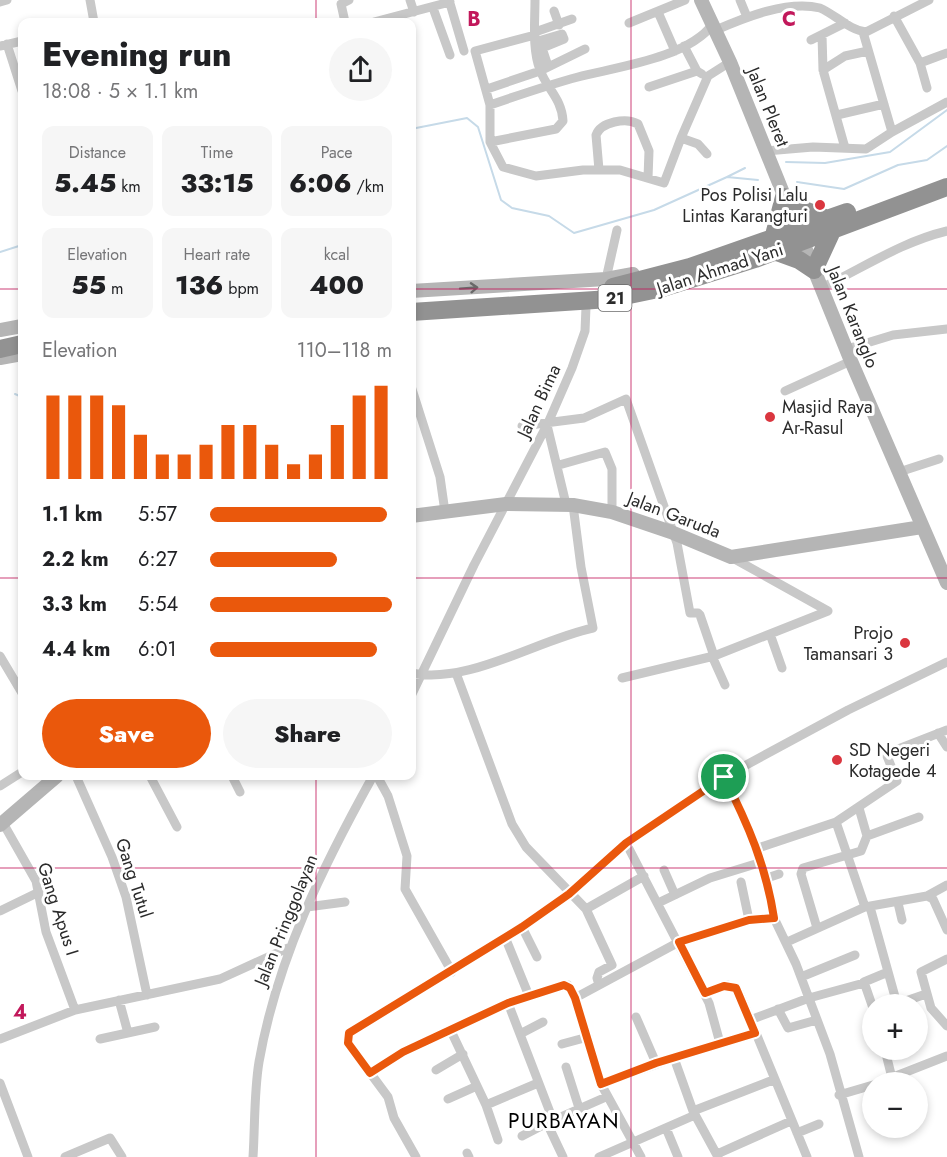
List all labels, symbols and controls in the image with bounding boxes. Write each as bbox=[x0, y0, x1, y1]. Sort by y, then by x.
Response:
text: B bbox=[467, 5, 481, 34]
text: C bbox=[782, 5, 796, 34]
text: Evening run bbox=[42, 31, 232, 78]
button: share bbox=[329, 38, 392, 101]
street label: Jalan Pleret bbox=[740, 62, 796, 151]
text: 18:08 · 5 × 1.1 km bbox=[42, 77, 198, 106]
text: Distance bbox=[69, 141, 126, 164]
text: Time bbox=[201, 141, 233, 164]
text: Pace bbox=[321, 141, 353, 164]
text: 5.45 bbox=[54, 164, 116, 202]
text: 33:15 bbox=[180, 164, 254, 202]
text: 6:06 bbox=[289, 164, 352, 202]
text: km bbox=[116, 175, 141, 198]
text: /km bbox=[352, 175, 384, 198]
place label: Pos Polisi Lalu Lintas Karangturi bbox=[682, 182, 808, 229]
marker: Pos Polisi Lalu Lintas Karangturi bbox=[813, 198, 827, 212]
street label: Jalan Ahmad Yani bbox=[652, 236, 787, 302]
text: Elevation bbox=[67, 243, 128, 266]
text: Heart rate bbox=[184, 243, 250, 266]
text: kcal bbox=[324, 243, 350, 266]
street label: Jalan Karanglo bbox=[820, 260, 885, 372]
text: 55 bbox=[71, 266, 106, 304]
text: 136 bbox=[175, 266, 224, 304]
text: 400 bbox=[309, 266, 364, 304]
text: m bbox=[106, 277, 123, 300]
text: bpm bbox=[224, 277, 259, 300]
one-way arrow bbox=[459, 282, 479, 293]
road number: 21 bbox=[598, 285, 632, 311]
text: Elevation bbox=[42, 336, 117, 365]
text: 110–118 m bbox=[297, 336, 392, 365]
street label: Jalan Bima bbox=[510, 360, 567, 444]
place label: Masjid Raya Ar-Rasul bbox=[782, 394, 873, 441]
marker: Masjid Raya Ar-Rasul bbox=[763, 410, 777, 424]
street label: Jalan Garuda bbox=[622, 485, 724, 545]
text: 1.1 km bbox=[42, 500, 103, 529]
text: 5:57 bbox=[138, 500, 177, 529]
text: 2.2 km bbox=[42, 545, 109, 574]
text: 6:27 bbox=[138, 545, 177, 574]
text: 3.3 km bbox=[42, 590, 107, 619]
text: 5:54 bbox=[138, 590, 178, 619]
place label: Projo Tamansari 3 bbox=[804, 620, 893, 667]
text: 4.4 km bbox=[42, 635, 110, 664]
text: 6:01 bbox=[138, 635, 177, 664]
marker: Projo Tamansari 3 bbox=[898, 636, 912, 650]
button: Save bbox=[42, 699, 211, 768]
button: Share bbox=[223, 699, 392, 768]
place label: SD Negeri Kotagede 4 bbox=[849, 737, 936, 784]
pin bbox=[698, 751, 749, 802]
marker: SD Negeri Kotagede 4 bbox=[830, 753, 844, 767]
icon: arrive bbox=[707, 760, 740, 793]
street label: Gang Tutul bbox=[109, 835, 159, 921]
street label: Jalan Pringgolayan bbox=[247, 850, 324, 991]
street label: Gang Apus I bbox=[31, 859, 85, 959]
map controls bbox=[862, 994, 928, 1138]
button: + bbox=[862, 994, 928, 1060]
text: 4 bbox=[13, 998, 27, 1027]
button: − bbox=[862, 1072, 928, 1138]
district label: PURBAYAN bbox=[508, 1106, 620, 1136]

